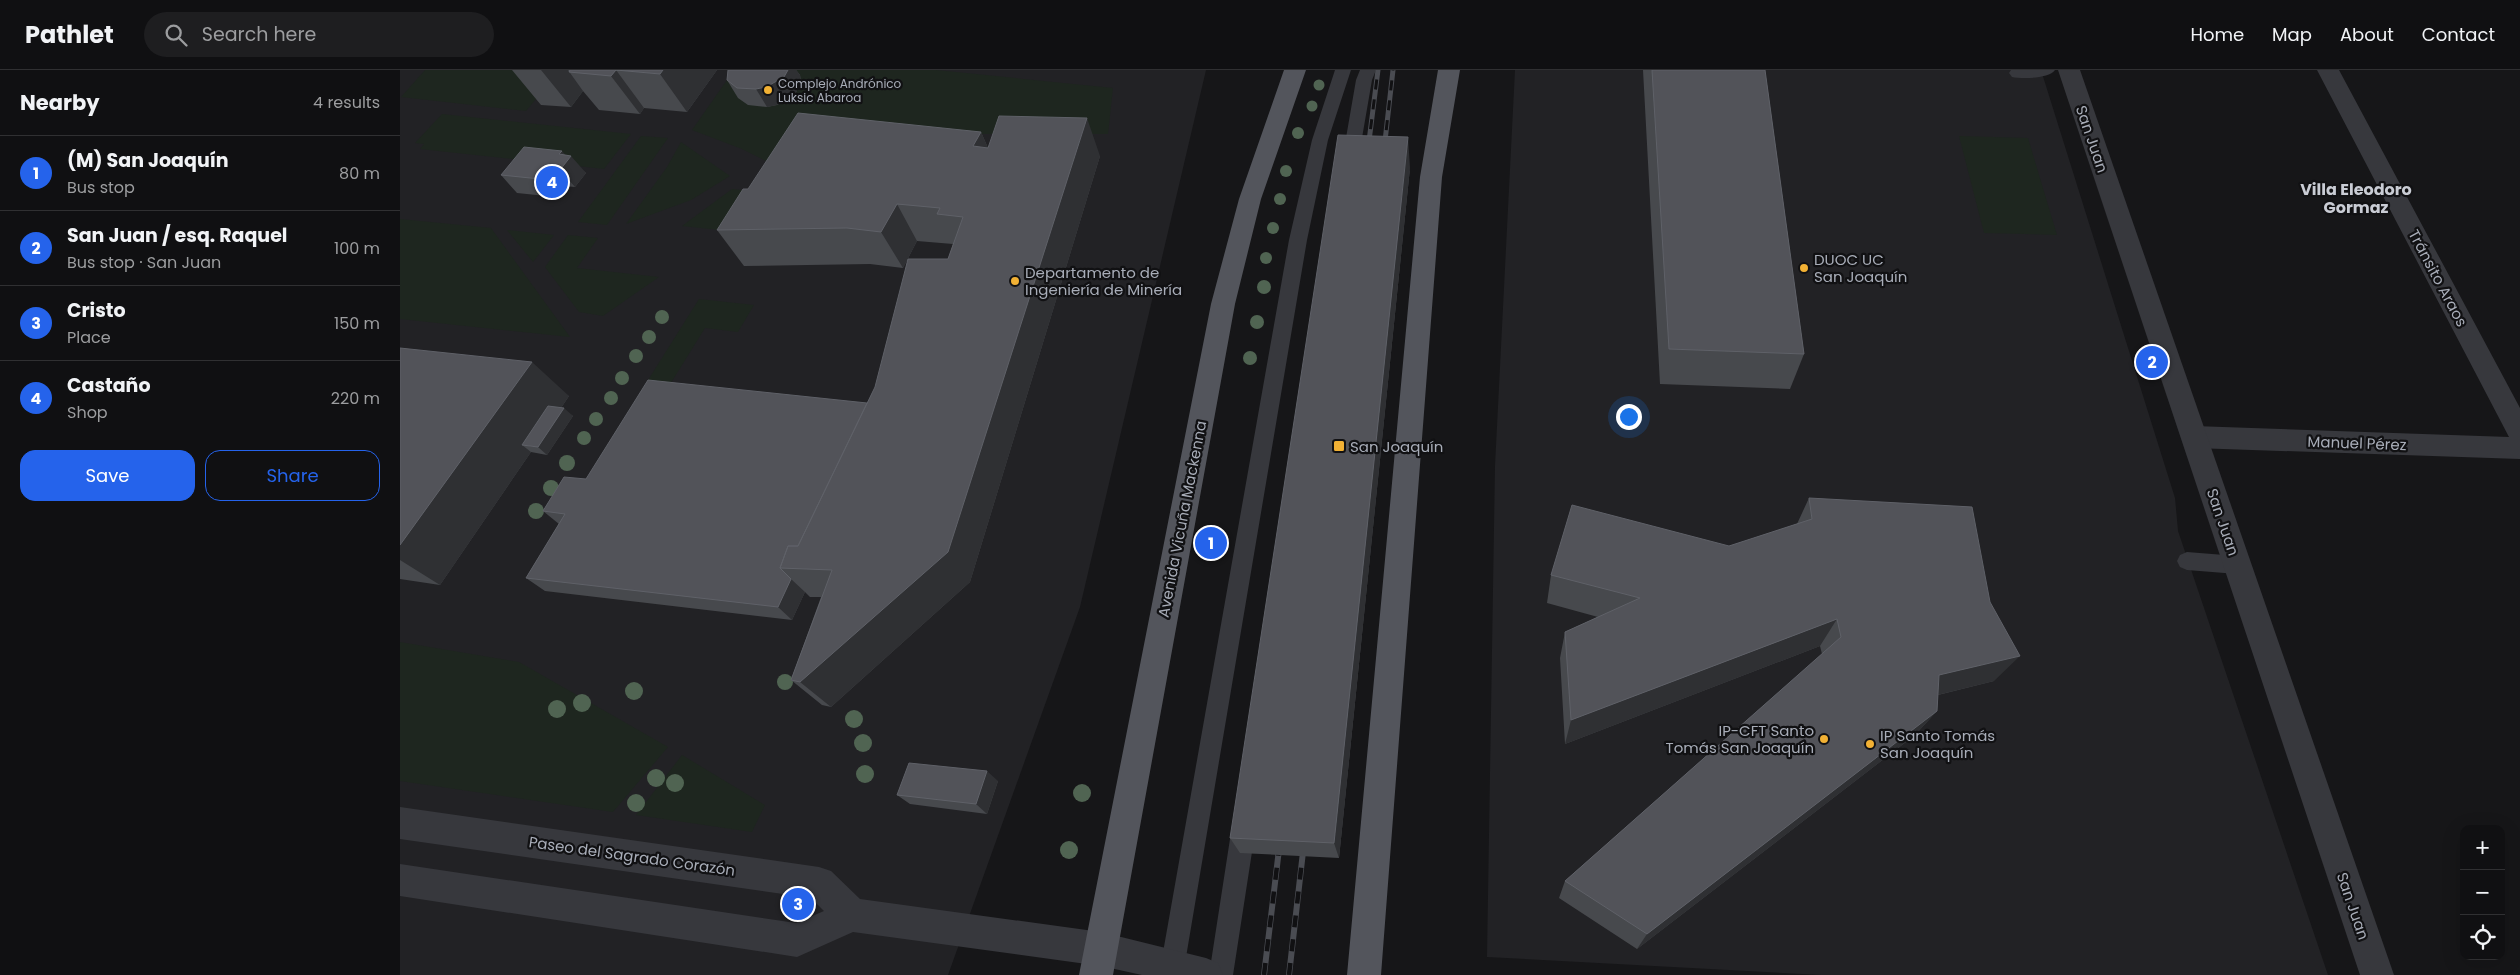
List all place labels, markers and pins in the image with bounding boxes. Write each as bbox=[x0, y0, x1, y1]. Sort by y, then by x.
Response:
place label: Complejo Andrónico Luksic Abaroa bbox=[778, 75, 902, 106]
marker: Complejo Andrónico Luksic Abaroa bbox=[762, 84, 774, 96]
pin: 4 bbox=[536, 163, 568, 201]
place label: DUOC UC San Joaquín bbox=[1814, 249, 1907, 287]
place label: Departamento de Ingeniería de Minería bbox=[1025, 262, 1182, 300]
marker: DUOC UC San Joaquín bbox=[1798, 262, 1810, 274]
marker: Departamento de Ingeniería de Minería bbox=[1009, 275, 1021, 287]
pin: 2 bbox=[2136, 343, 2168, 381]
place label: San Joaquín bbox=[1350, 436, 1443, 457]
marker: San Joaquín bbox=[1332, 439, 1346, 453]
pin: 1 bbox=[1195, 524, 1227, 562]
place label: IP-CFT Santo Tomás San Joaquín bbox=[1666, 720, 1814, 758]
place label: IP Santo Tomás San Joaquín bbox=[1880, 725, 1995, 763]
marker: IP-CFT Santo Tomás San Joaquín bbox=[1818, 733, 1830, 745]
marker: IP Santo Tomás San Joaquín bbox=[1864, 738, 1876, 750]
pin: 3 bbox=[782, 885, 814, 923]

